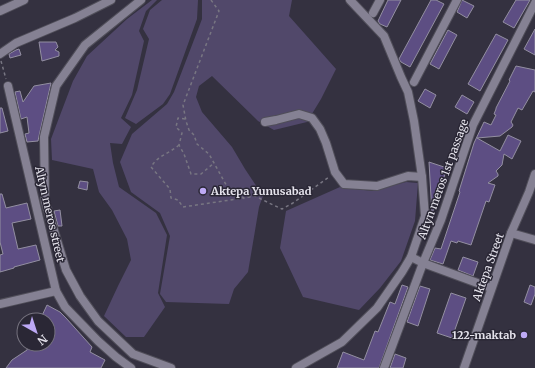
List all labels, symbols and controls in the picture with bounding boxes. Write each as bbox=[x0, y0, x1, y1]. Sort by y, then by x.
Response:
street label: Altyn meros 1st passage bbox=[414, 117, 471, 242]
street label: Altyn meros street bbox=[32, 164, 68, 264]
place label: Aktepa Yunusabad bbox=[210, 184, 312, 198]
marker: Aktepa Yunusabad bbox=[198, 186, 208, 196]
street label: Aktepa Street bbox=[469, 230, 507, 304]
north arrow bbox=[16, 312, 56, 352]
place label: 122-maktab bbox=[452, 328, 516, 342]
marker: 122-maktab bbox=[519, 330, 529, 340]
text: N bbox=[34, 332, 50, 348]

